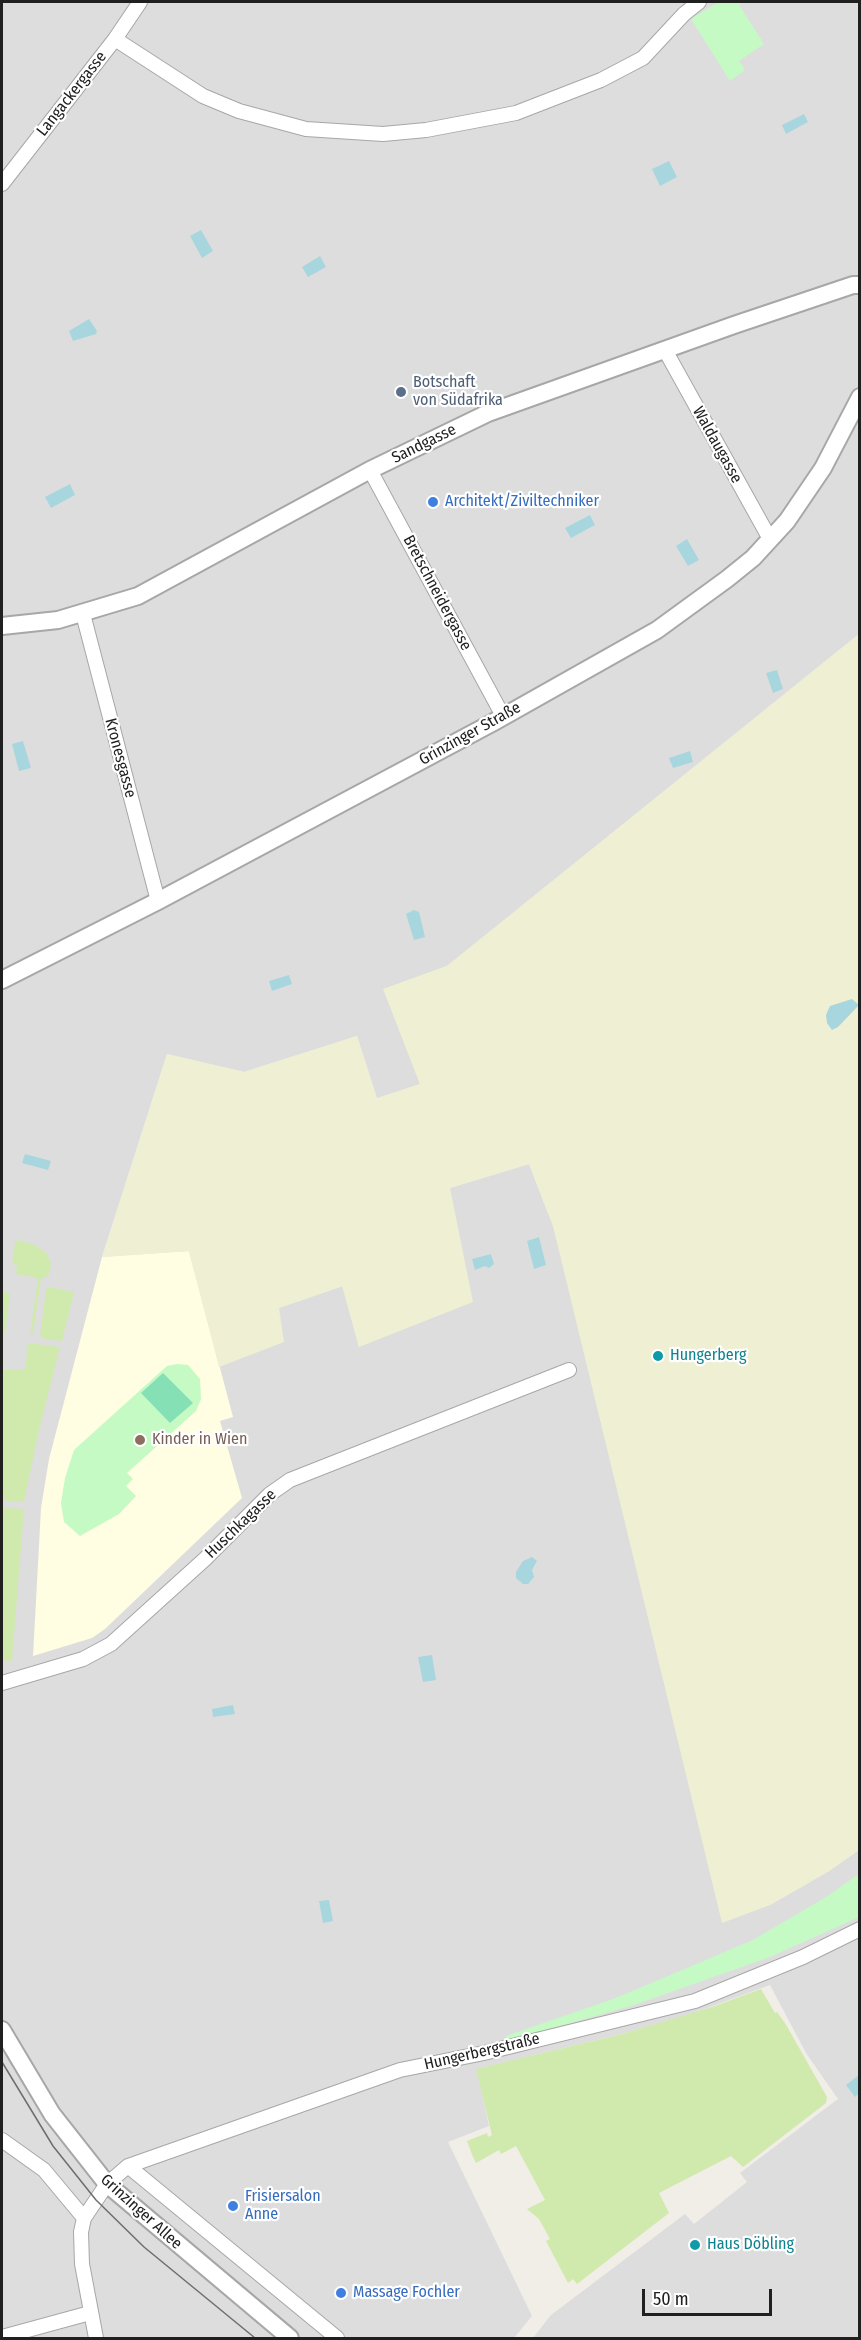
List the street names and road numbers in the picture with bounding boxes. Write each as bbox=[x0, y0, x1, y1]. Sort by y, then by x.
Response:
street label: Langackergasse bbox=[33, 48, 111, 140]
street label: Waldaugasse bbox=[688, 403, 746, 487]
street label: Sandgasse bbox=[389, 420, 459, 468]
street label: Bretschneidergasse bbox=[399, 532, 475, 654]
street label: Grinzinger Straße bbox=[416, 698, 524, 770]
street label: Kronesgasse bbox=[100, 716, 140, 800]
street label: Huschkagasse bbox=[201, 1485, 281, 1563]
street label: Hungerbergstraße bbox=[422, 2029, 542, 2075]
street label: Grinzinger Allee bbox=[96, 2170, 186, 2254]

